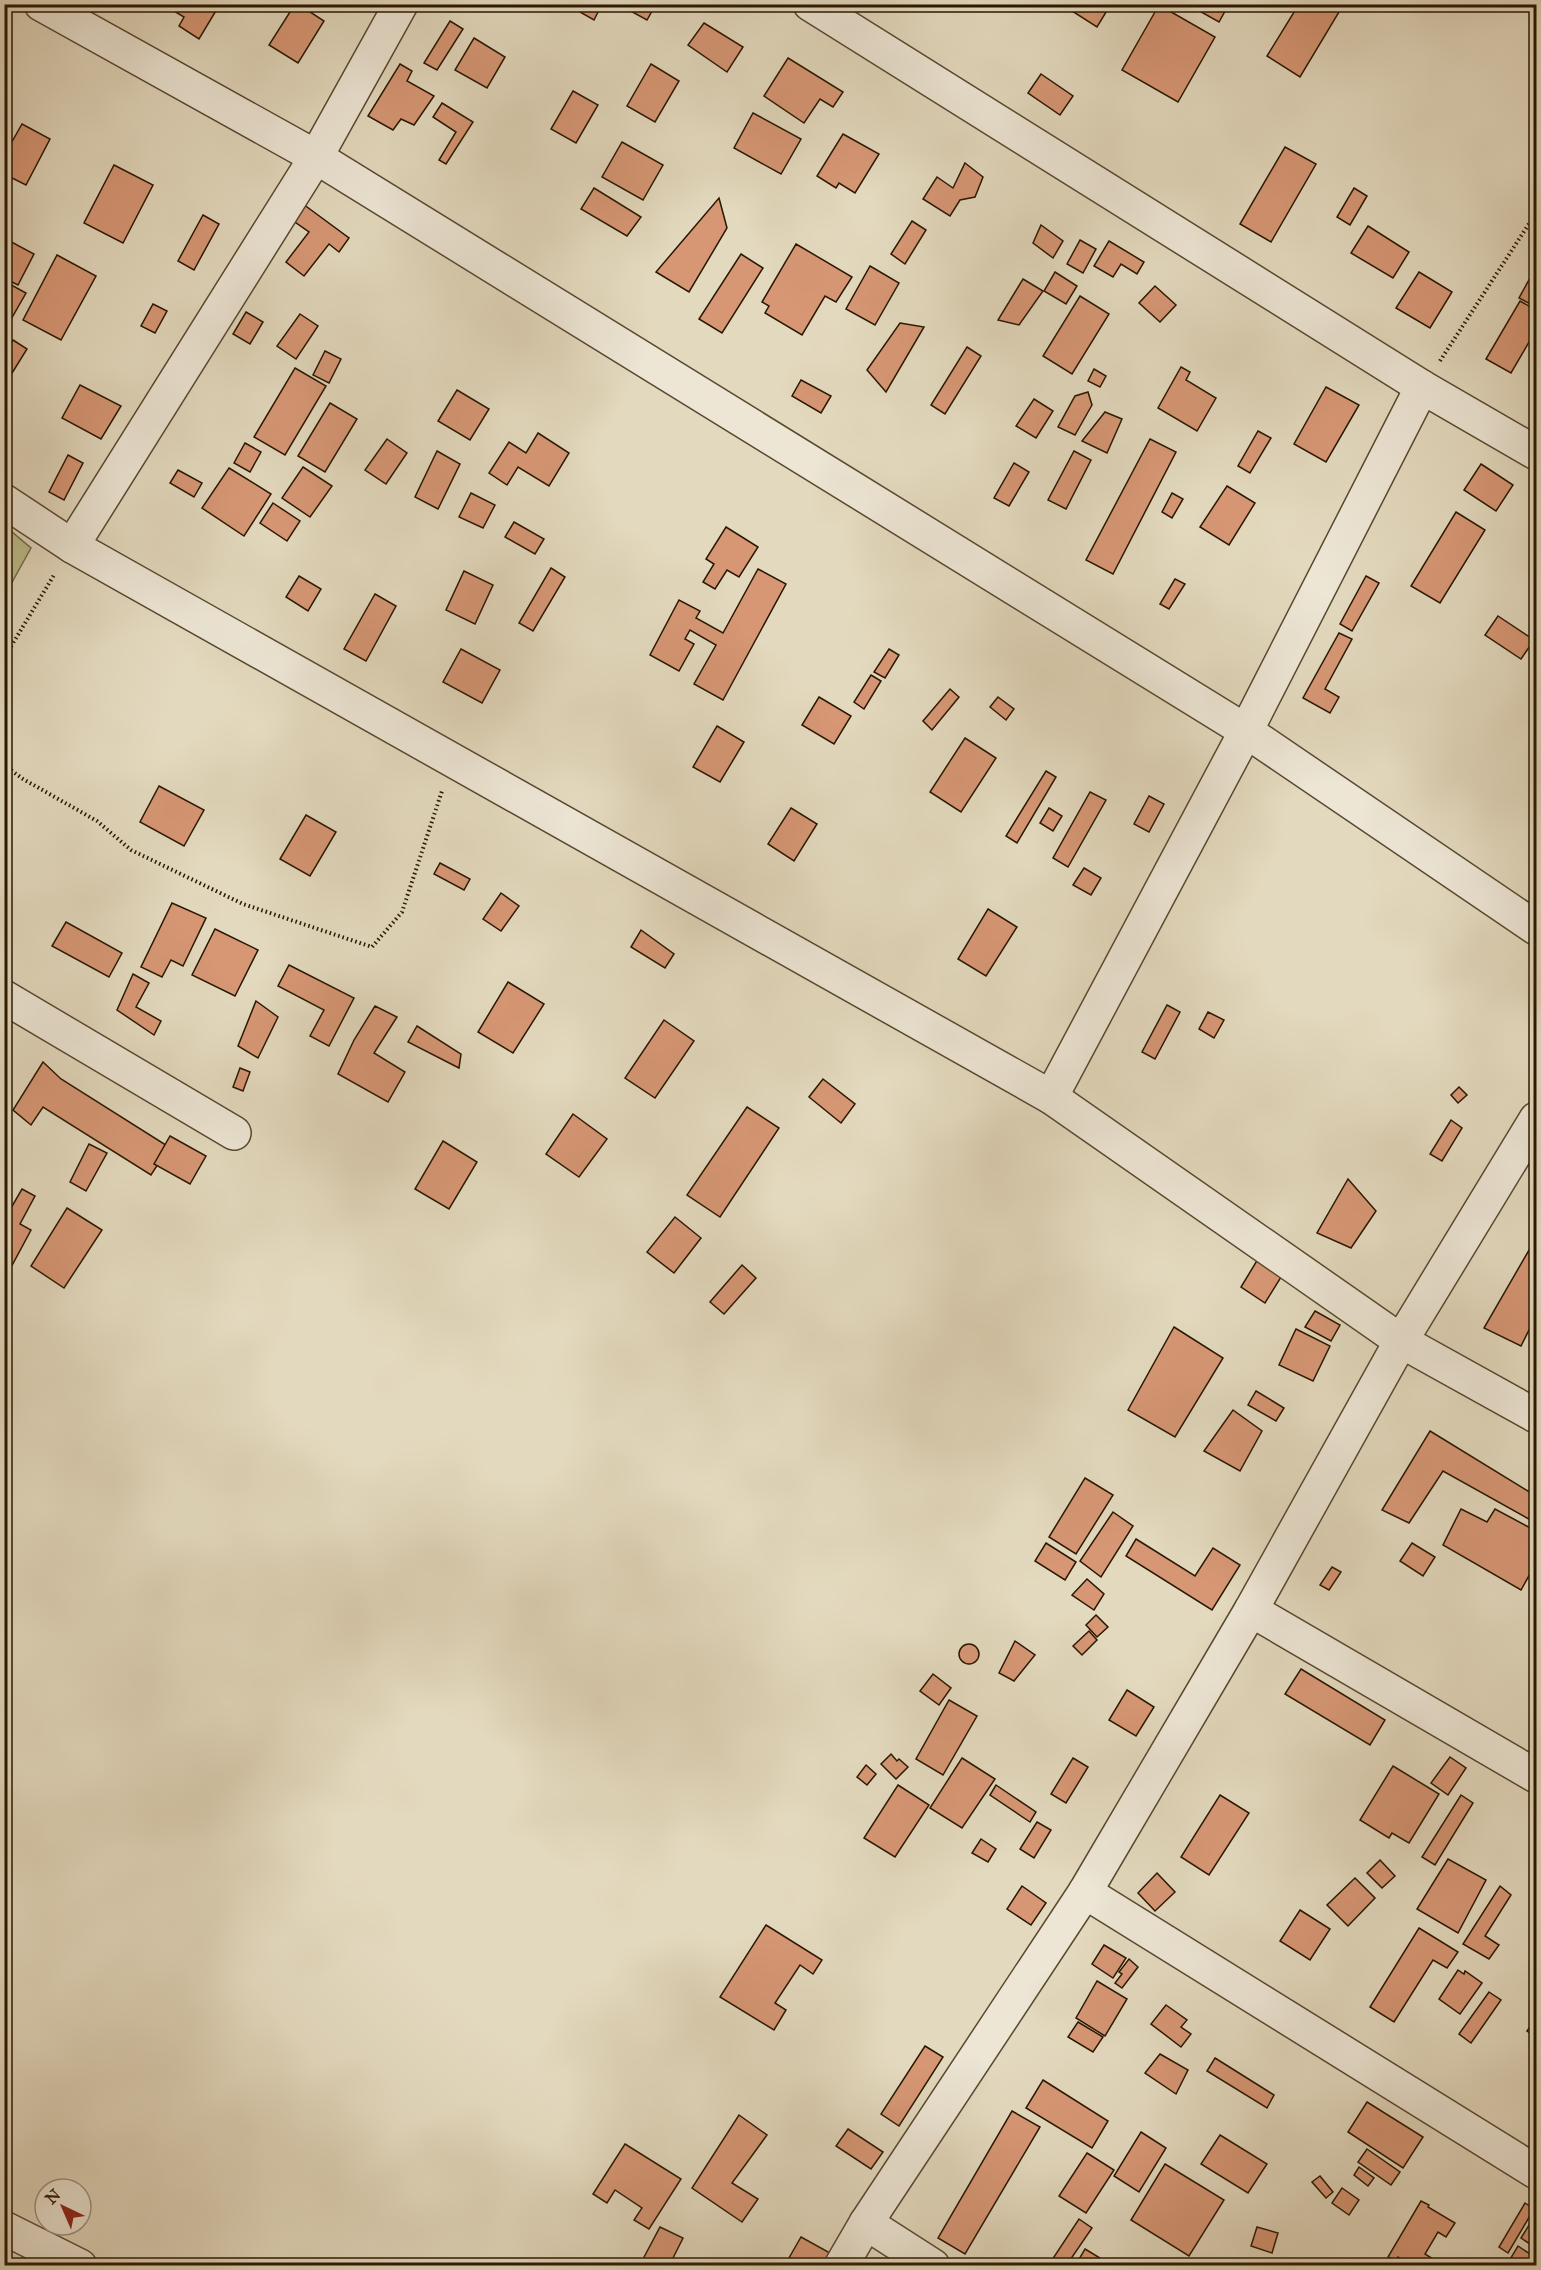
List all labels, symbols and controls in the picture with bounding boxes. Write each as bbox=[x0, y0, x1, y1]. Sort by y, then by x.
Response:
north arrow bbox=[33, 2177, 93, 2237]
text: N bbox=[41, 2185, 65, 2208]

